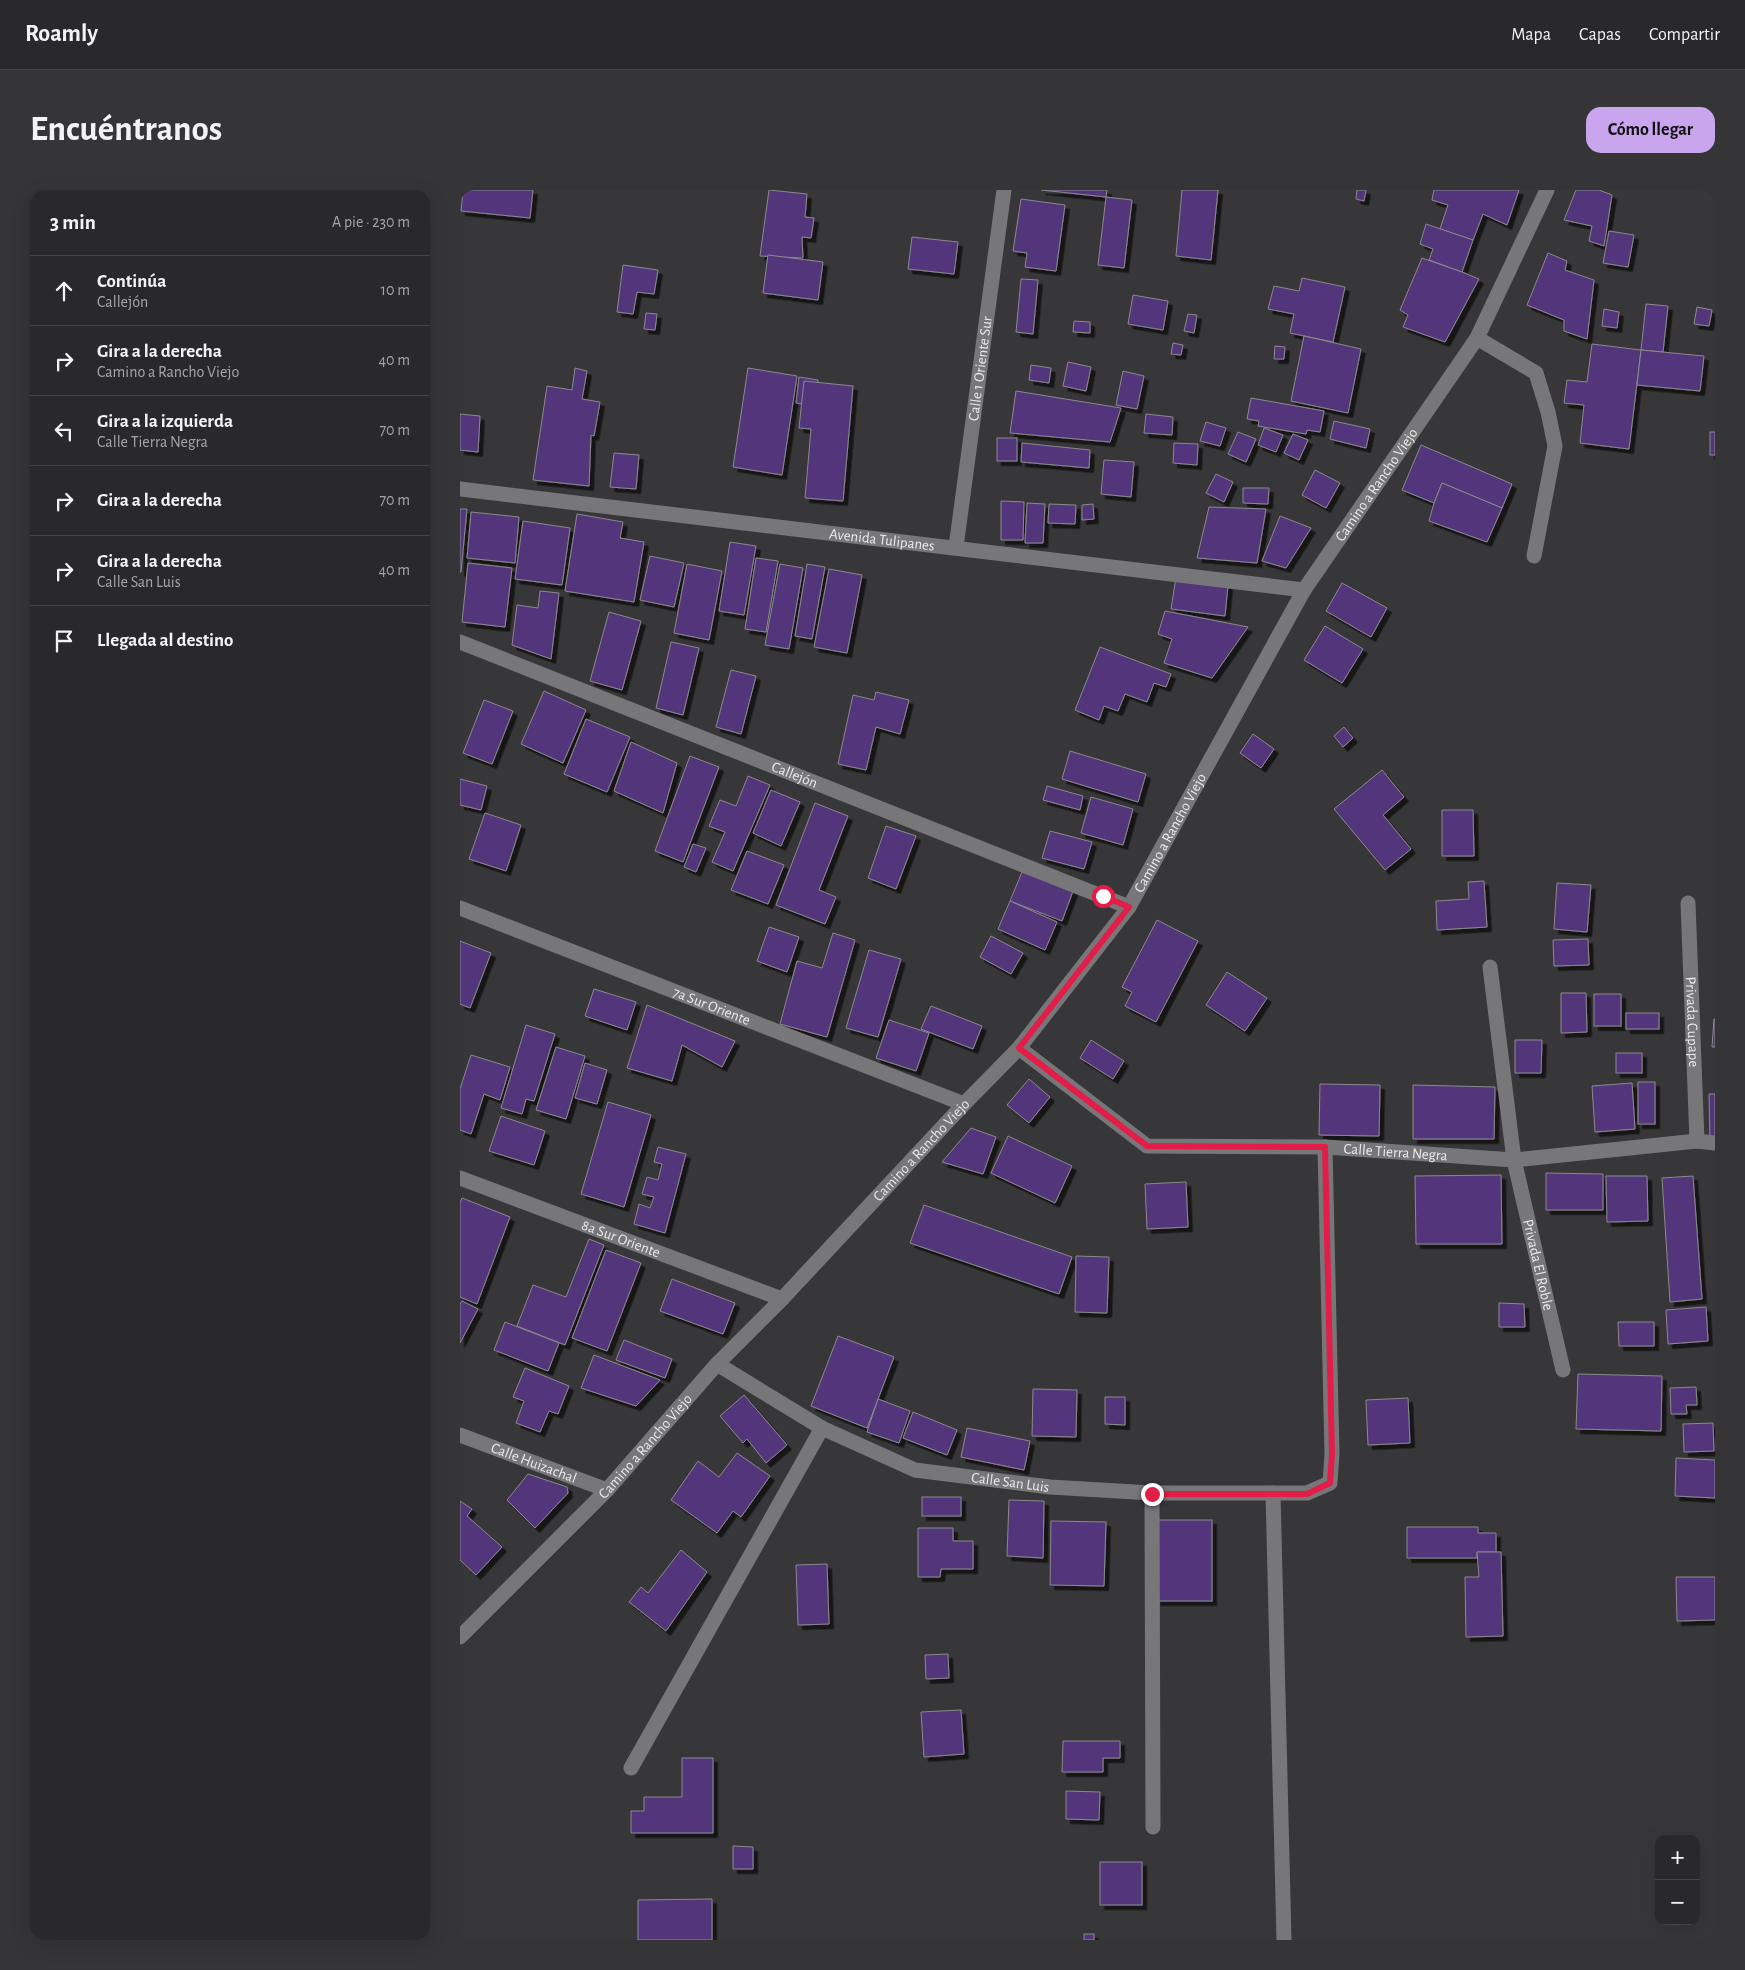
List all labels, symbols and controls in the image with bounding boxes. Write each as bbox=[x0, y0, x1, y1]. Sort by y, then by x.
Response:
text: Roamly bbox=[25, 22, 98, 46]
text: Mapa bbox=[1511, 26, 1551, 44]
text: Capas bbox=[1579, 26, 1621, 44]
text: Compartir bbox=[1649, 26, 1720, 44]
button: Cómo llegar bbox=[1586, 107, 1715, 153]
text: Encuéntranos bbox=[30, 112, 222, 147]
text: 3 min bbox=[50, 212, 96, 233]
text: A pie · 230 m bbox=[332, 214, 410, 230]
text: Continúa bbox=[97, 272, 166, 291]
icon: ahead bbox=[50, 277, 78, 305]
text: 10 m bbox=[381, 282, 410, 298]
text: Callejón bbox=[97, 294, 148, 310]
street label: Calle 1 Oriente Sur bbox=[966, 315, 994, 422]
text: Gira a la derecha bbox=[97, 342, 222, 361]
icon: right bbox=[50, 347, 78, 375]
text: 40 m bbox=[378, 352, 410, 368]
text: Camino a Rancho Viejo bbox=[97, 364, 239, 380]
text: Gira a la izquierda bbox=[97, 412, 233, 431]
icon: left bbox=[50, 417, 78, 445]
text: 70 m bbox=[379, 422, 410, 438]
street label: Camino a Rancho Viejo bbox=[1332, 425, 1420, 544]
text: Calle Tierra Negra bbox=[97, 434, 208, 450]
icon: right bbox=[50, 487, 78, 515]
text: Gira a la derecha bbox=[97, 491, 222, 510]
text: 70 m bbox=[379, 492, 410, 508]
street label: Avenida Tulipanes bbox=[828, 526, 935, 553]
text: Gira a la derecha bbox=[97, 552, 222, 571]
icon: right bbox=[50, 557, 78, 585]
text: 40 m bbox=[378, 562, 410, 578]
text: Calle San Luis bbox=[97, 574, 181, 590]
icon: arrive bbox=[50, 627, 78, 655]
text: Llegada al destino bbox=[97, 631, 234, 650]
street label: Callejón bbox=[770, 759, 820, 790]
street label: Camino a Rancho Viejo bbox=[1131, 771, 1209, 895]
route start bbox=[1092, 885, 1115, 908]
street label: Privada Cupape bbox=[1683, 976, 1702, 1068]
street label: 7a Sur Oriente bbox=[671, 984, 753, 1028]
street label: Camino a Rancho Viejo bbox=[870, 1096, 972, 1204]
street label: Calle Tierra Negra bbox=[1343, 1141, 1448, 1163]
street label: 8a Sur Oriente bbox=[580, 1217, 662, 1260]
street label: Privada El Roble bbox=[1521, 1218, 1556, 1312]
street label: Camino a Rancho Viejo bbox=[596, 1391, 695, 1501]
street label: Calle Huizachal bbox=[489, 1440, 579, 1486]
street label: Calle San Luis bbox=[970, 1470, 1050, 1494]
route end bbox=[1141, 1483, 1164, 1506]
map controls bbox=[1655, 1835, 1700, 1925]
button: + bbox=[1655, 1835, 1700, 1880]
button: − bbox=[1655, 1880, 1700, 1925]

